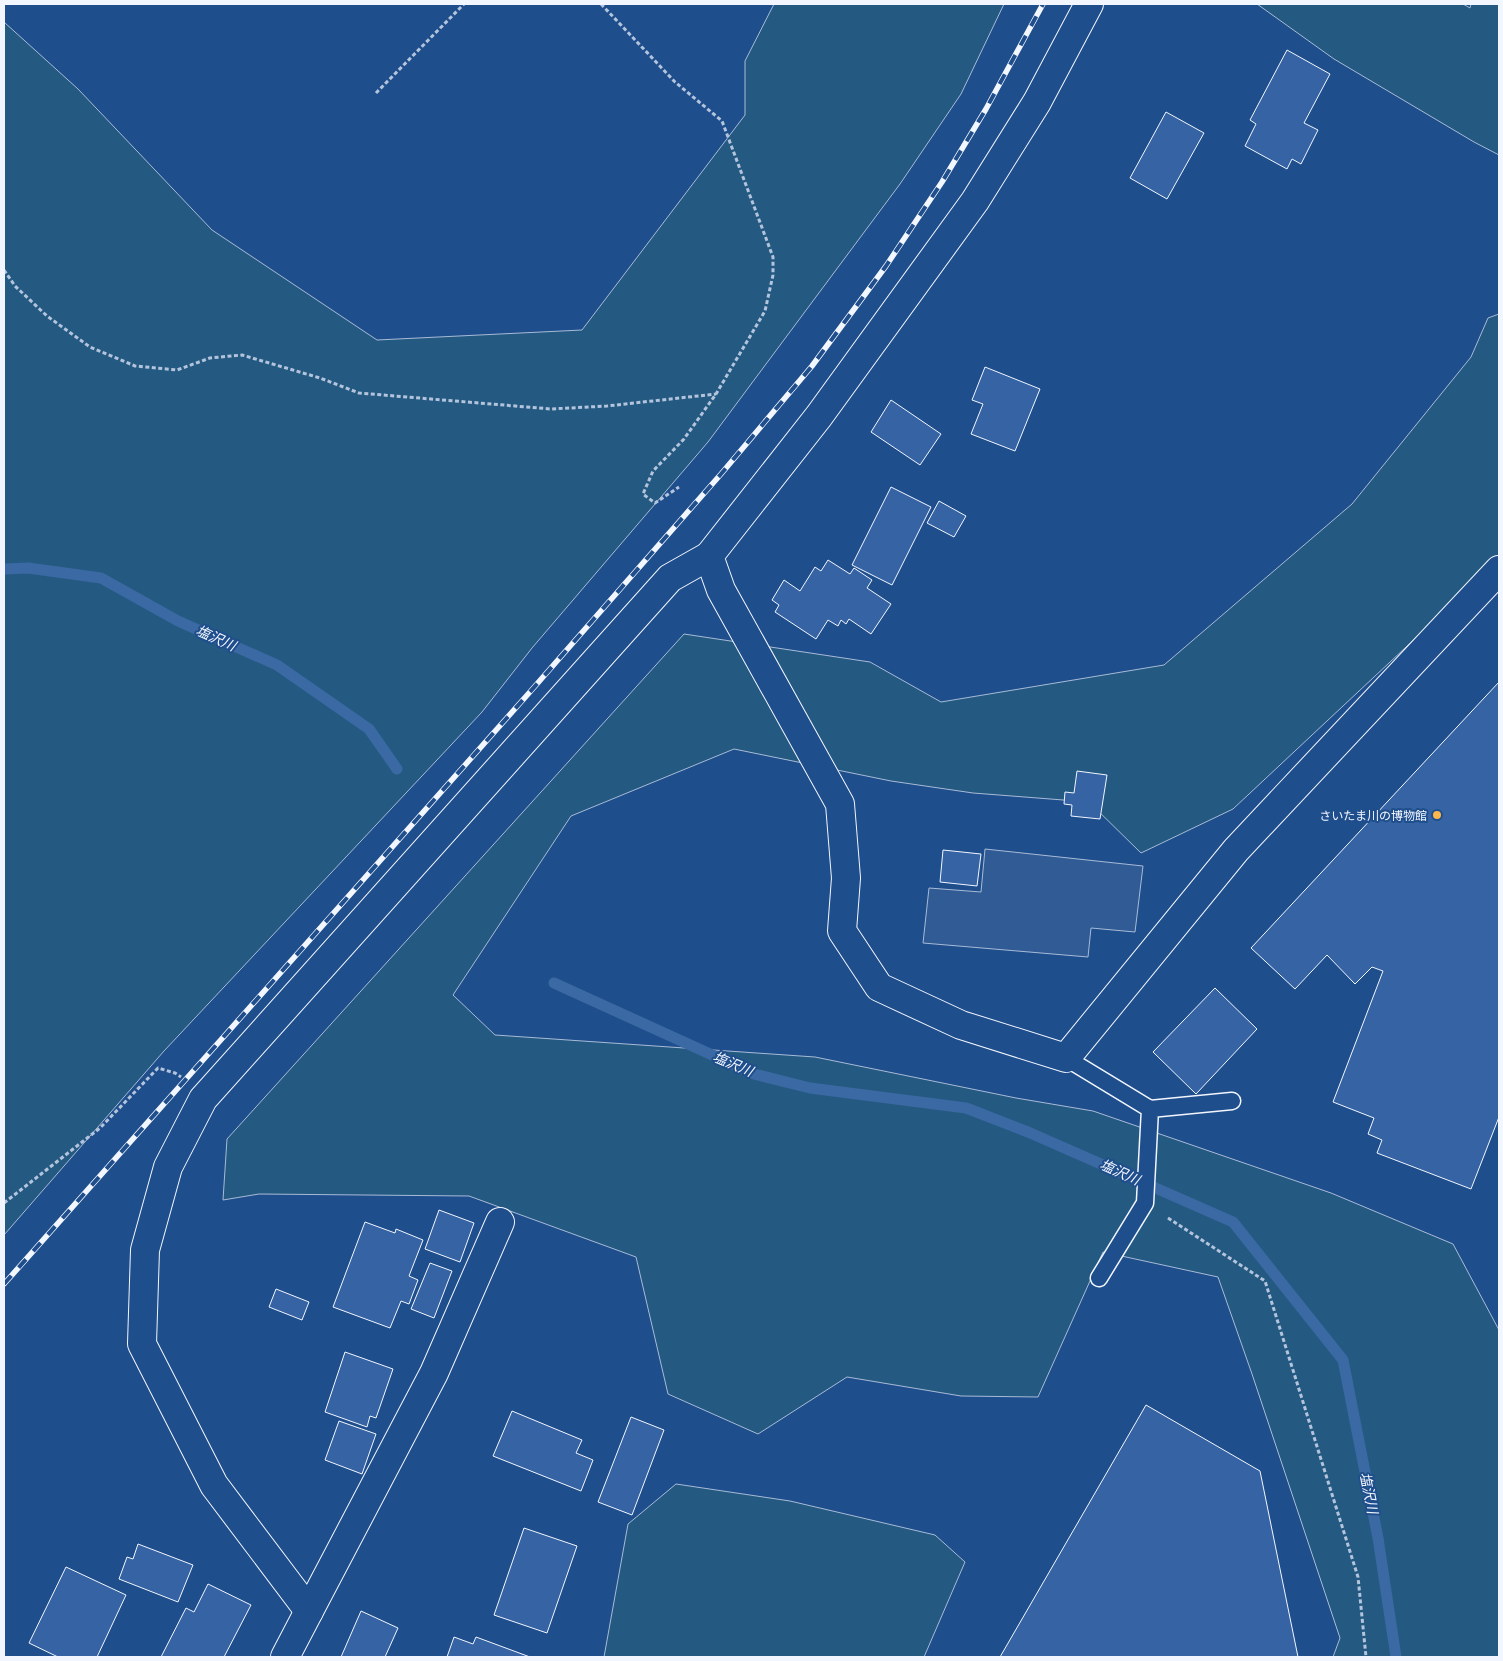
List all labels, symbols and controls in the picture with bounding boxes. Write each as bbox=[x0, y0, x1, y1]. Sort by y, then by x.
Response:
water label: 塩沢川 bbox=[193, 621, 241, 656]
place label: さいたま川の博物館 bbox=[1319, 808, 1427, 823]
marker: さいたま川の博物館 bbox=[1431, 809, 1443, 821]
water label: 塩沢川 bbox=[710, 1048, 758, 1081]
water label: 塩沢川 bbox=[1097, 1155, 1145, 1190]
water label: 塩沢川 bbox=[1356, 1471, 1382, 1517]

